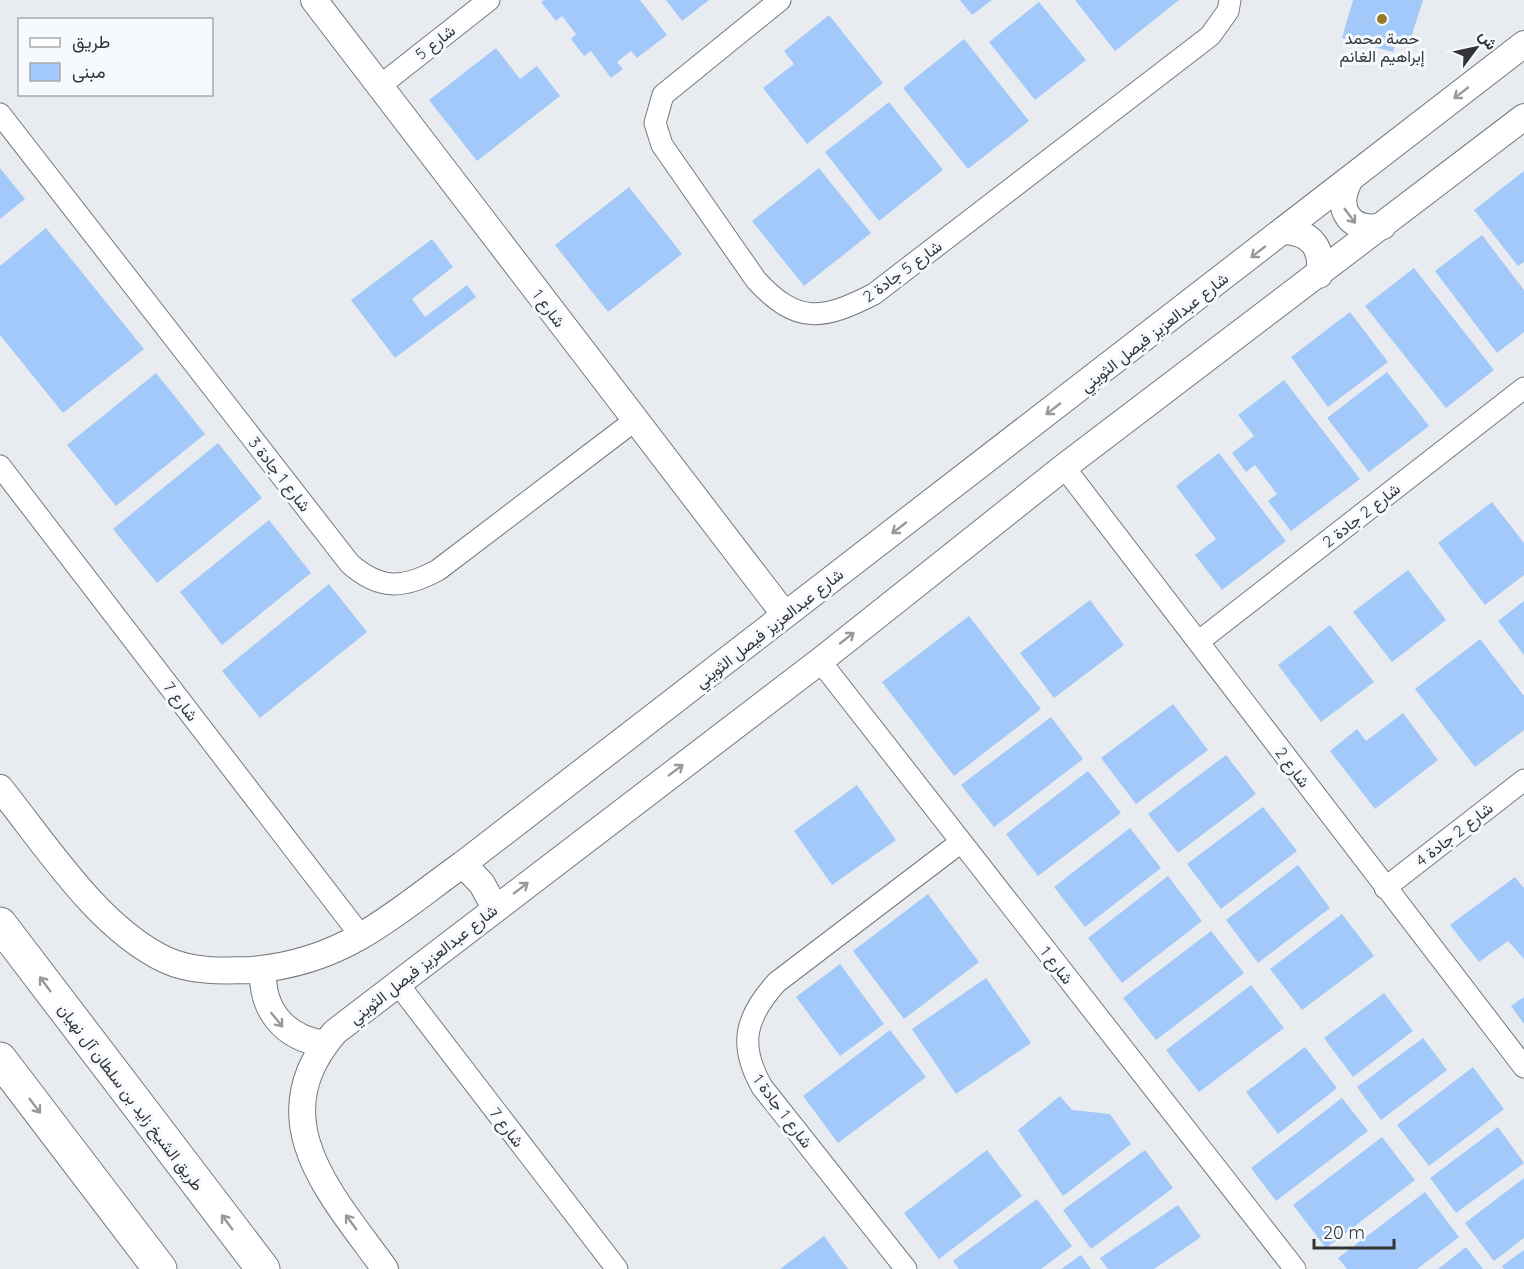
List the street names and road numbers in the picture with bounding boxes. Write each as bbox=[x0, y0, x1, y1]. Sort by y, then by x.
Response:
street label: شارع 5 bbox=[411, 20, 460, 65]
street label: شارع 5 جادة 2 bbox=[859, 236, 947, 308]
street label: شارع عبدالعزيز فيصل الثويني bbox=[1076, 268, 1235, 399]
street label: شارع 1 bbox=[527, 285, 570, 332]
street label: شارع 1 جادة 3 bbox=[243, 433, 315, 517]
street label: شارع 2 جادة 2 bbox=[1318, 478, 1405, 553]
street label: شارع عبدالعزيز فيصل الثويني bbox=[691, 564, 850, 695]
street label: شارع 7 bbox=[158, 677, 203, 726]
street label: شارع 2 bbox=[1270, 743, 1315, 792]
street label: شارع 2 جادة 4 bbox=[1411, 798, 1498, 872]
street label: شارع عبدالعزيز فيصل الثويني bbox=[345, 900, 504, 1031]
street label: شارع 1 bbox=[1034, 942, 1078, 989]
street label: طريق الشيخ زايد بن سلطان آل نهيان bbox=[52, 999, 208, 1196]
street label: شارع 1 جادة 1 bbox=[747, 1070, 817, 1153]
street label: شارع 7 bbox=[484, 1103, 529, 1152]

